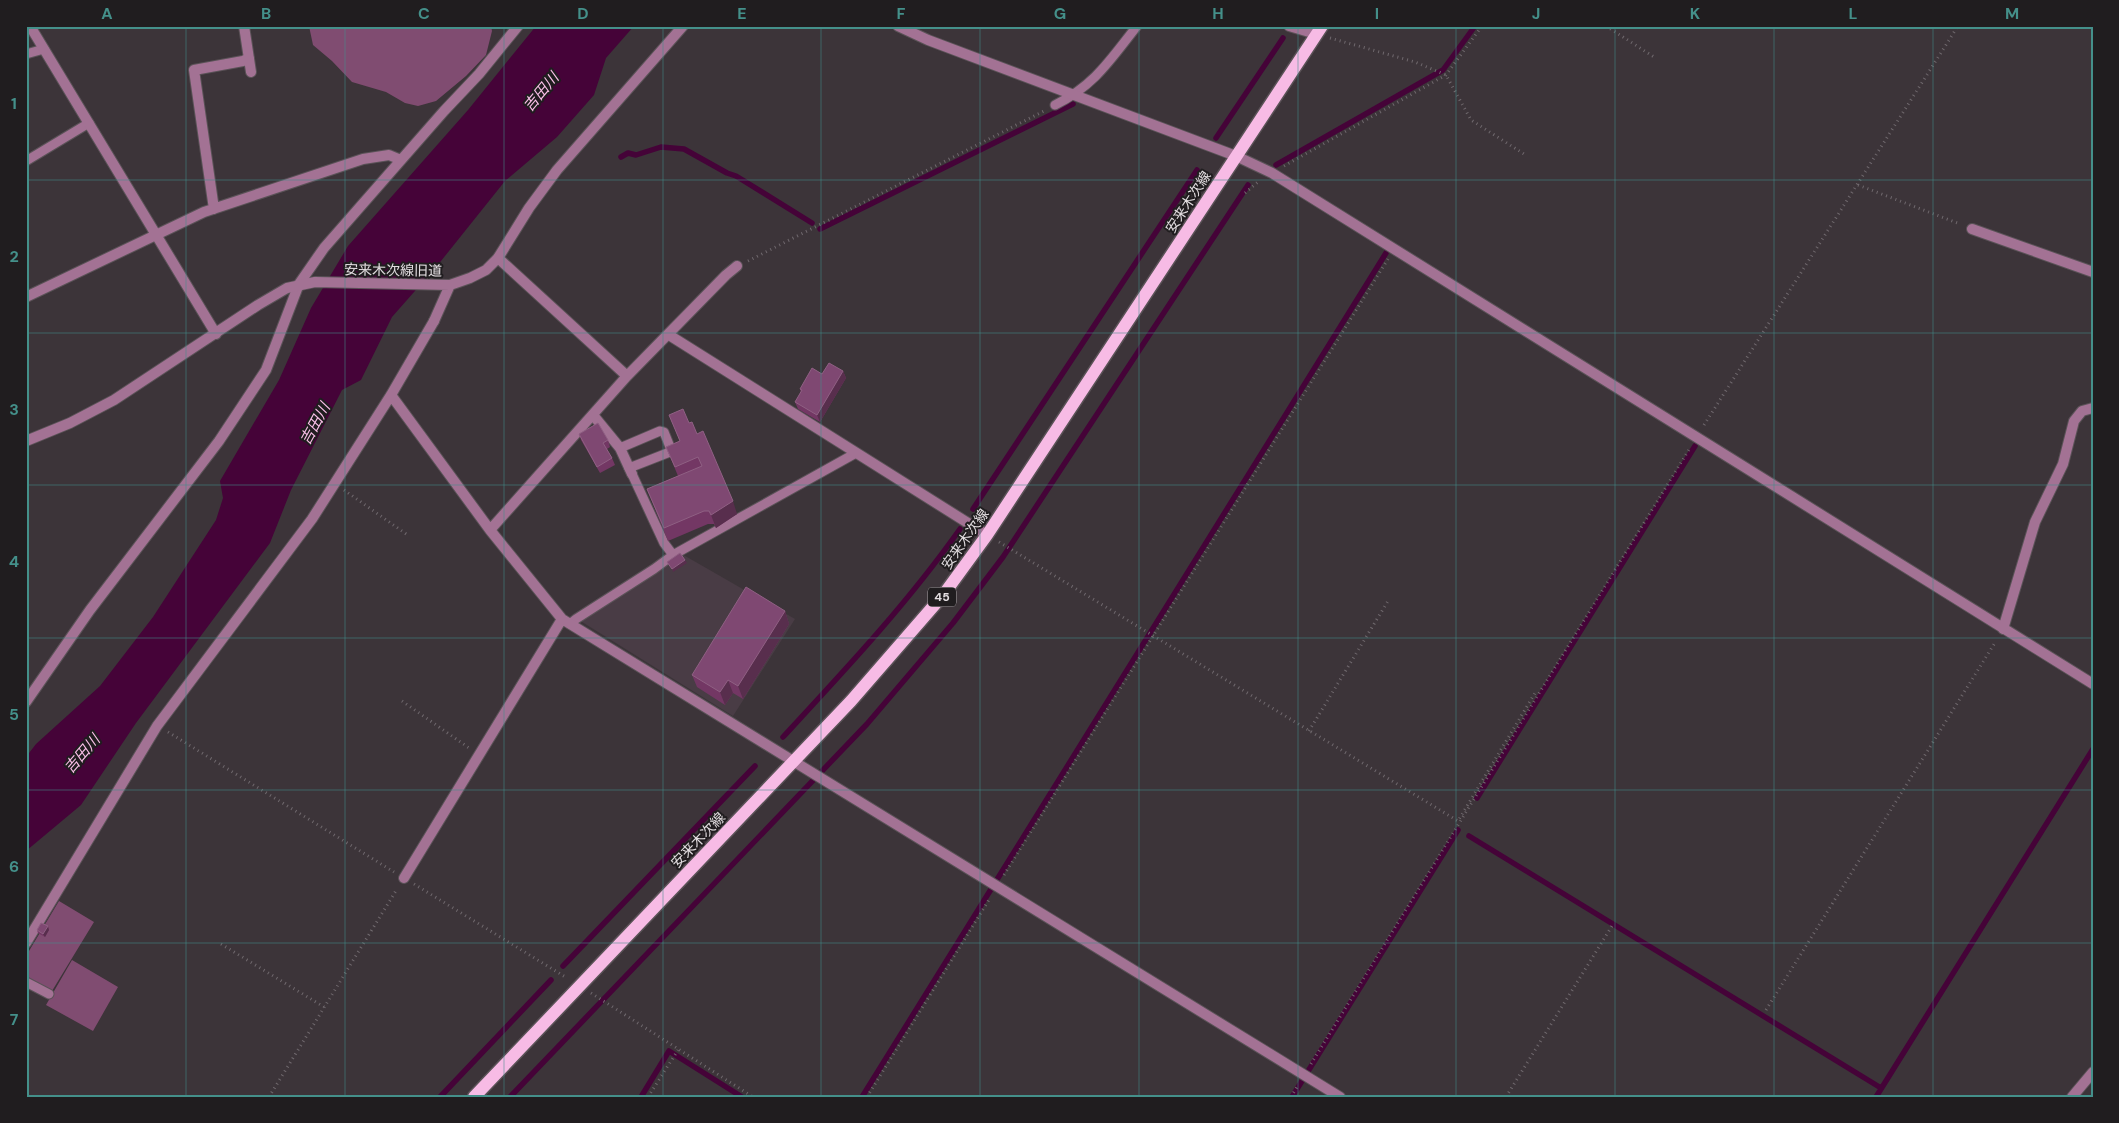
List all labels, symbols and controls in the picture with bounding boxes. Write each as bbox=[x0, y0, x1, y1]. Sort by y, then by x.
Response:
text: A bbox=[101, 3, 113, 24]
text: B bbox=[261, 3, 271, 24]
text: C bbox=[418, 3, 430, 24]
text: D bbox=[577, 3, 589, 24]
text: E bbox=[737, 3, 747, 24]
text: F bbox=[897, 3, 906, 24]
text: G bbox=[1054, 3, 1066, 24]
text: H bbox=[1212, 3, 1224, 24]
text: I bbox=[1375, 3, 1379, 24]
text: J bbox=[1532, 3, 1540, 24]
text: K bbox=[1690, 3, 1701, 24]
text: L bbox=[1849, 3, 1858, 24]
text: M bbox=[2005, 3, 2019, 24]
water label: 吉田川 bbox=[519, 67, 564, 116]
text: 1 bbox=[11, 93, 17, 114]
street label: 安来木次線 bbox=[1161, 168, 1215, 236]
text: 2 bbox=[9, 246, 19, 267]
street label: 安来木次線旧道 bbox=[344, 260, 442, 280]
water label: 吉田川 bbox=[295, 398, 336, 449]
text: 3 bbox=[9, 399, 19, 420]
street label: 安来木次線 bbox=[938, 505, 992, 573]
text: 4 bbox=[9, 551, 19, 572]
road number: 45 bbox=[928, 588, 956, 606]
text: 5 bbox=[9, 704, 19, 725]
water label: 吉田川 bbox=[60, 729, 106, 778]
street label: 安来木次線 bbox=[667, 809, 729, 871]
text: 6 bbox=[9, 856, 19, 877]
text: 7 bbox=[10, 1009, 19, 1030]

